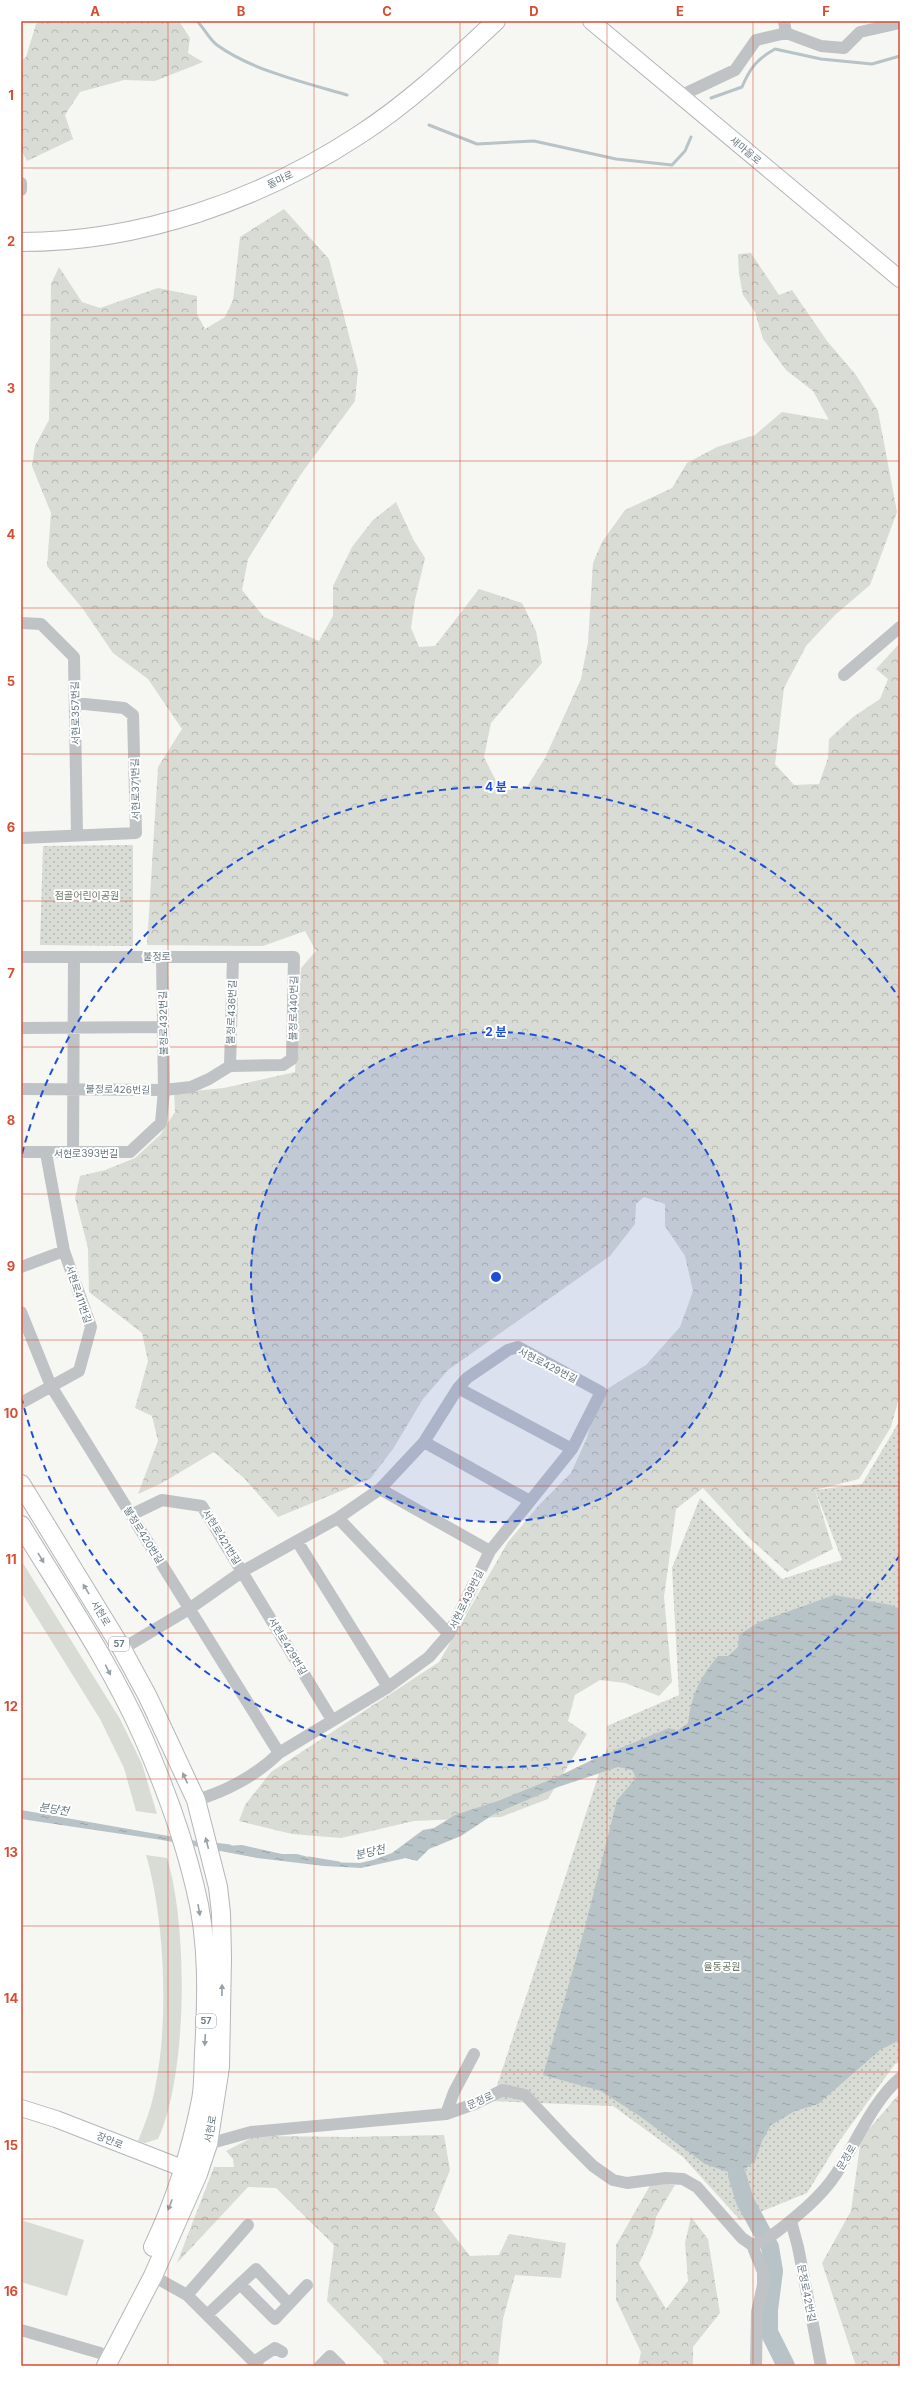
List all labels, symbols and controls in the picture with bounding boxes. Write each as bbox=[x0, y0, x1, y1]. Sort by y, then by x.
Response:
text: A bbox=[90, 3, 100, 19]
text: B bbox=[237, 3, 246, 19]
text: C bbox=[382, 3, 392, 19]
text: D bbox=[529, 3, 539, 19]
text: E bbox=[676, 3, 684, 19]
text: F bbox=[822, 3, 830, 19]
text: 1 bbox=[8, 87, 14, 103]
street label: 새마을로 bbox=[728, 134, 764, 166]
street label: 돌마로 bbox=[265, 168, 295, 190]
text: 2 bbox=[7, 233, 15, 249]
text: 3 bbox=[7, 380, 15, 396]
text: 4 bbox=[7, 526, 16, 542]
text: 5 bbox=[7, 673, 15, 689]
street label: 서현로357번길 bbox=[68, 681, 82, 745]
street label: 서현로371번길 bbox=[128, 758, 142, 820]
text: 4 분 bbox=[485, 779, 507, 794]
text: 6 bbox=[7, 819, 15, 835]
park label: 점골어린이공원 bbox=[55, 889, 119, 901]
street label: 불정로 bbox=[143, 950, 171, 962]
text: 7 bbox=[7, 965, 15, 981]
street label: 불정로440번길 bbox=[286, 975, 300, 1041]
street label: 불정로436번길 bbox=[224, 979, 238, 1045]
street label: 불정로432번길 bbox=[156, 991, 170, 1055]
text: 2 분 bbox=[485, 1024, 507, 1039]
street label: 불정로426번길 bbox=[86, 1082, 150, 1096]
text: 8 bbox=[7, 1112, 15, 1128]
street label: 서현로393번길 bbox=[54, 1147, 118, 1159]
text: 9 bbox=[7, 1258, 15, 1274]
street label: 서현로411번길 bbox=[63, 1263, 95, 1325]
centre of rings bbox=[489, 1270, 503, 1284]
street label: 서현로429번길 bbox=[516, 1345, 580, 1385]
text: 10 bbox=[4, 1405, 18, 1421]
street label: 불정로420번길 bbox=[122, 1504, 166, 1566]
street label: 서현로421번길 bbox=[200, 1507, 244, 1567]
text: 11 bbox=[5, 1551, 17, 1567]
one-way arrow bbox=[38, 1552, 45, 1564]
street label: 서현로439번길 bbox=[446, 1567, 486, 1631]
one-way arrow bbox=[82, 1584, 90, 1594]
street label: 서현로 bbox=[89, 1598, 113, 1628]
street label: 서현로429번길 bbox=[266, 1615, 310, 1677]
road number: 57 bbox=[109, 1637, 129, 1651]
one-way arrow bbox=[105, 1664, 111, 1675]
text: 12 bbox=[4, 1698, 18, 1714]
one-way arrow bbox=[182, 1773, 188, 1784]
water label: 분당천 bbox=[38, 1800, 72, 1819]
one-way arrow bbox=[204, 1837, 210, 1849]
water label: 분당천 bbox=[354, 1841, 388, 1862]
text: 13 bbox=[4, 1844, 18, 1860]
one-way arrow bbox=[197, 1904, 203, 1916]
park label: 율동공원 bbox=[704, 1960, 740, 1972]
one-way arrow bbox=[219, 1983, 225, 1996]
text: 14 bbox=[4, 1990, 18, 2006]
road number: 57 bbox=[196, 2014, 216, 2028]
one-way arrow bbox=[201, 2034, 208, 2046]
street label: 문정로 bbox=[465, 2089, 495, 2111]
street label: 서현로 bbox=[202, 2114, 218, 2144]
street label: 장안로 bbox=[95, 2129, 125, 2151]
text: 15 bbox=[4, 2137, 18, 2153]
street label: 문정로 bbox=[834, 2142, 858, 2172]
one-way arrow bbox=[167, 2200, 173, 2212]
street label: 문정로42번길 bbox=[796, 2263, 818, 2323]
text: 16 bbox=[4, 2283, 18, 2299]

